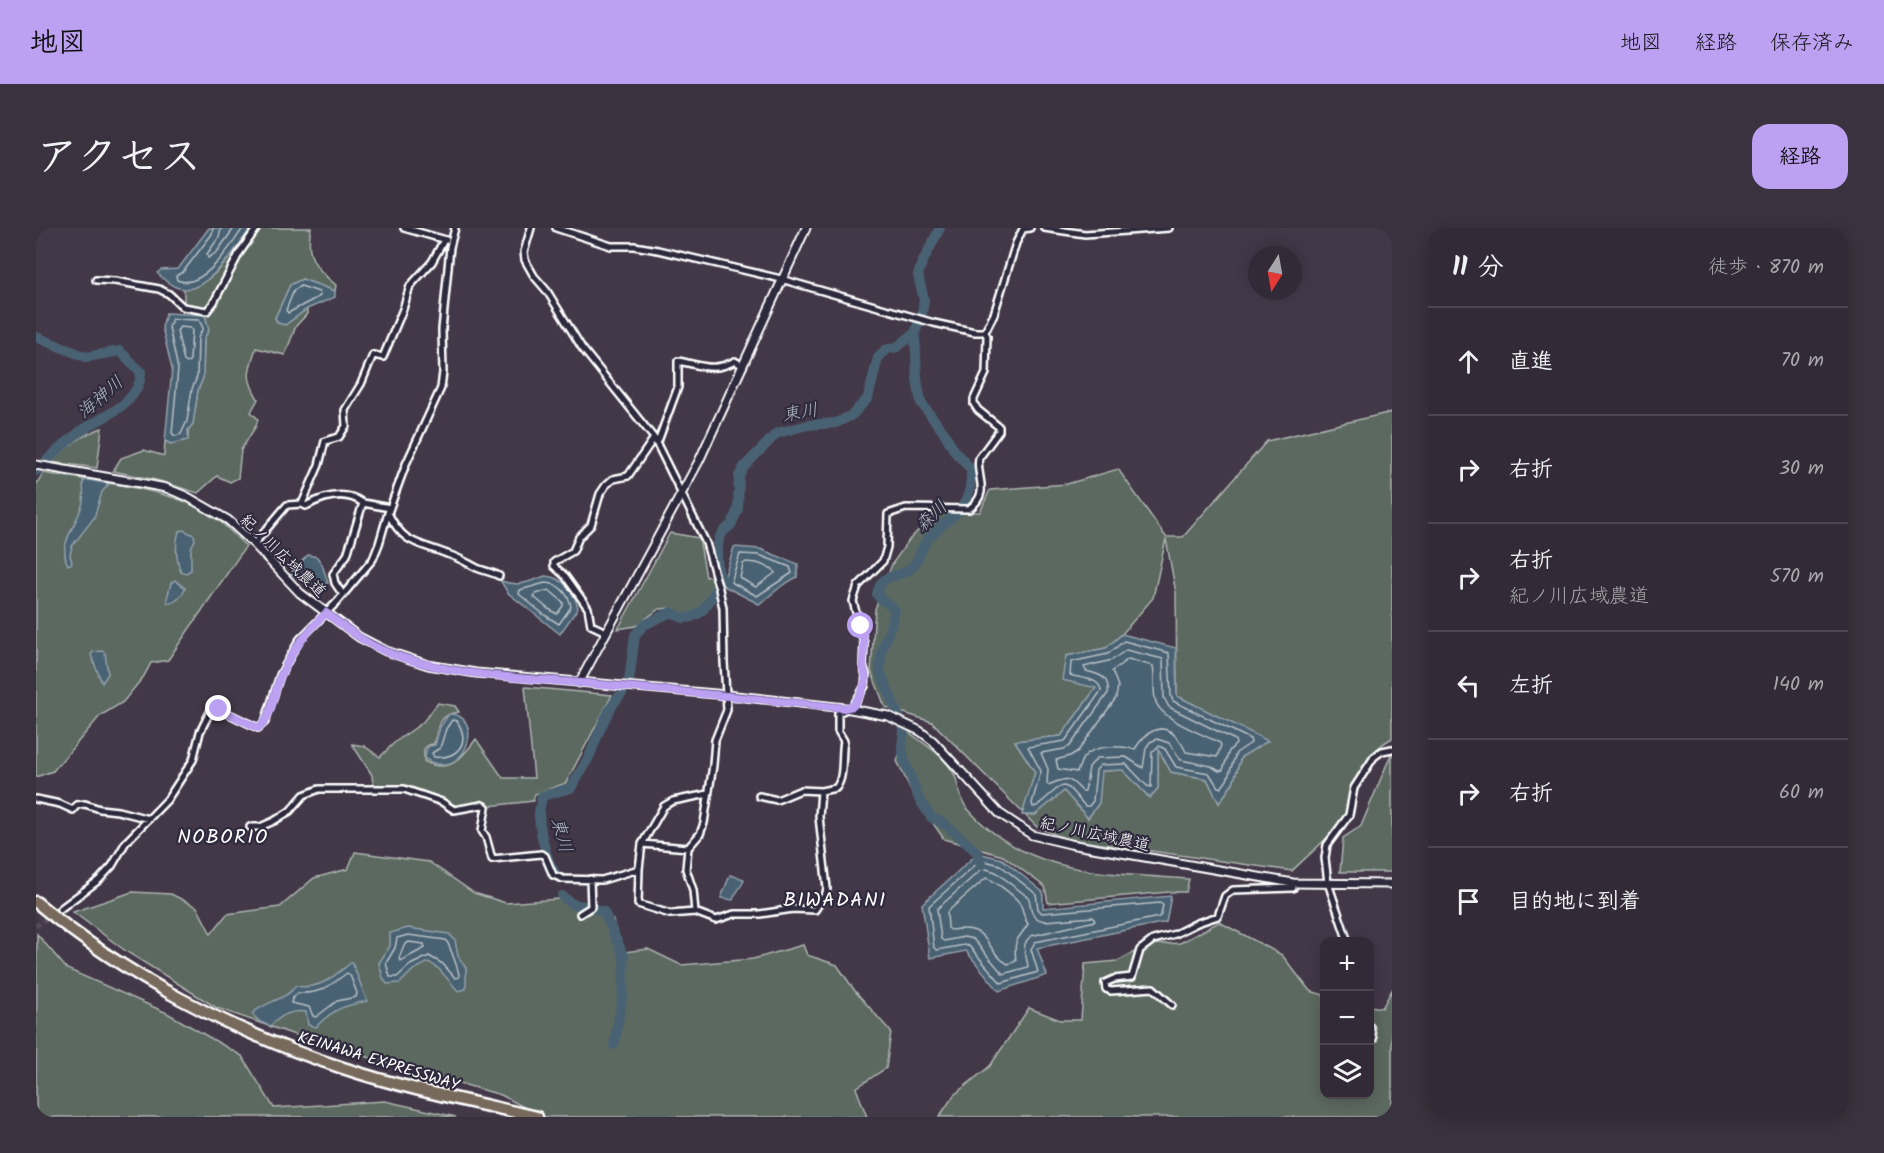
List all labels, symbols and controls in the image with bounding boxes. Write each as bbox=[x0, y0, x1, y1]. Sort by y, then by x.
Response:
text: 地図 bbox=[30, 21, 86, 66]
text: 地図 bbox=[1620, 27, 1662, 60]
text: 経路 bbox=[1695, 27, 1737, 60]
text: 保存済み bbox=[1770, 27, 1854, 60]
button: 経路 bbox=[1752, 124, 1848, 189]
text: アクセス bbox=[36, 125, 201, 192]
north arrow bbox=[1248, 246, 1302, 300]
text: 11 分 bbox=[1452, 247, 1504, 289]
text: 徒歩 · 870 m bbox=[1708, 252, 1824, 284]
icon: ahead bbox=[1452, 345, 1485, 378]
text: 直進 bbox=[1509, 345, 1553, 380]
text: 70 m bbox=[1781, 345, 1824, 377]
water label: 海神川 bbox=[71, 369, 131, 427]
water label: 東川 bbox=[780, 396, 821, 431]
icon: right bbox=[1452, 453, 1485, 486]
text: 右折 bbox=[1509, 453, 1553, 488]
text: 30 m bbox=[1779, 453, 1824, 485]
water label: 森川 bbox=[909, 494, 955, 540]
street label: 紀ノ川広域農道 bbox=[234, 508, 332, 604]
text: 右折 bbox=[1509, 544, 1553, 579]
icon: right bbox=[1452, 561, 1485, 594]
text: 570 m bbox=[1770, 561, 1824, 593]
text: 紀ノ川広域農道 bbox=[1509, 581, 1649, 613]
route start bbox=[847, 612, 873, 638]
icon: left bbox=[1452, 669, 1485, 702]
text: 左折 bbox=[1509, 669, 1553, 704]
text: 140 m bbox=[1773, 669, 1824, 701]
route end bbox=[205, 695, 231, 721]
icon: right bbox=[1452, 777, 1485, 810]
text: 右折 bbox=[1509, 777, 1553, 812]
text: 60 m bbox=[1779, 777, 1824, 809]
street label: 紀ノ川広域農道 bbox=[1037, 811, 1152, 858]
water label: 東川 bbox=[542, 814, 579, 857]
district label: NOBORIO bbox=[177, 822, 269, 854]
district label: BIWADANI bbox=[783, 885, 887, 917]
icon: arrive bbox=[1452, 885, 1485, 918]
text: 目的地に到着 bbox=[1509, 885, 1641, 920]
map controls bbox=[1320, 937, 1374, 1099]
button: + bbox=[1320, 937, 1374, 991]
button: − bbox=[1320, 991, 1374, 1045]
street label: KEINAWA EXPRESSWAY bbox=[294, 1025, 463, 1098]
button: layers bbox=[1320, 1045, 1374, 1099]

